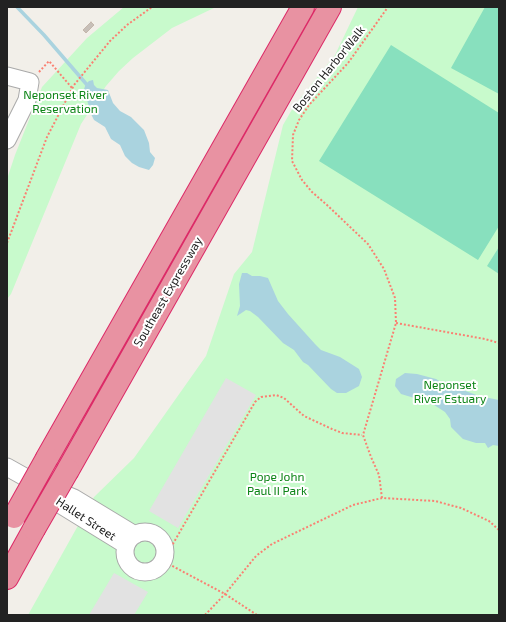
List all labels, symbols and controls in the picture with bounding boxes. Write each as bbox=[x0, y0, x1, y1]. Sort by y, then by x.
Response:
street label: Boston HarborWalk bbox=[290, 23, 368, 115]
park label: Neponset River Reservation bbox=[23, 88, 107, 116]
street label: Southeast Expressway bbox=[131, 235, 205, 349]
park label: Neponset River Estuary bbox=[414, 378, 486, 406]
park label: Pope John Paul II Park bbox=[247, 470, 307, 498]
street label: Hallet Street bbox=[53, 494, 119, 544]

